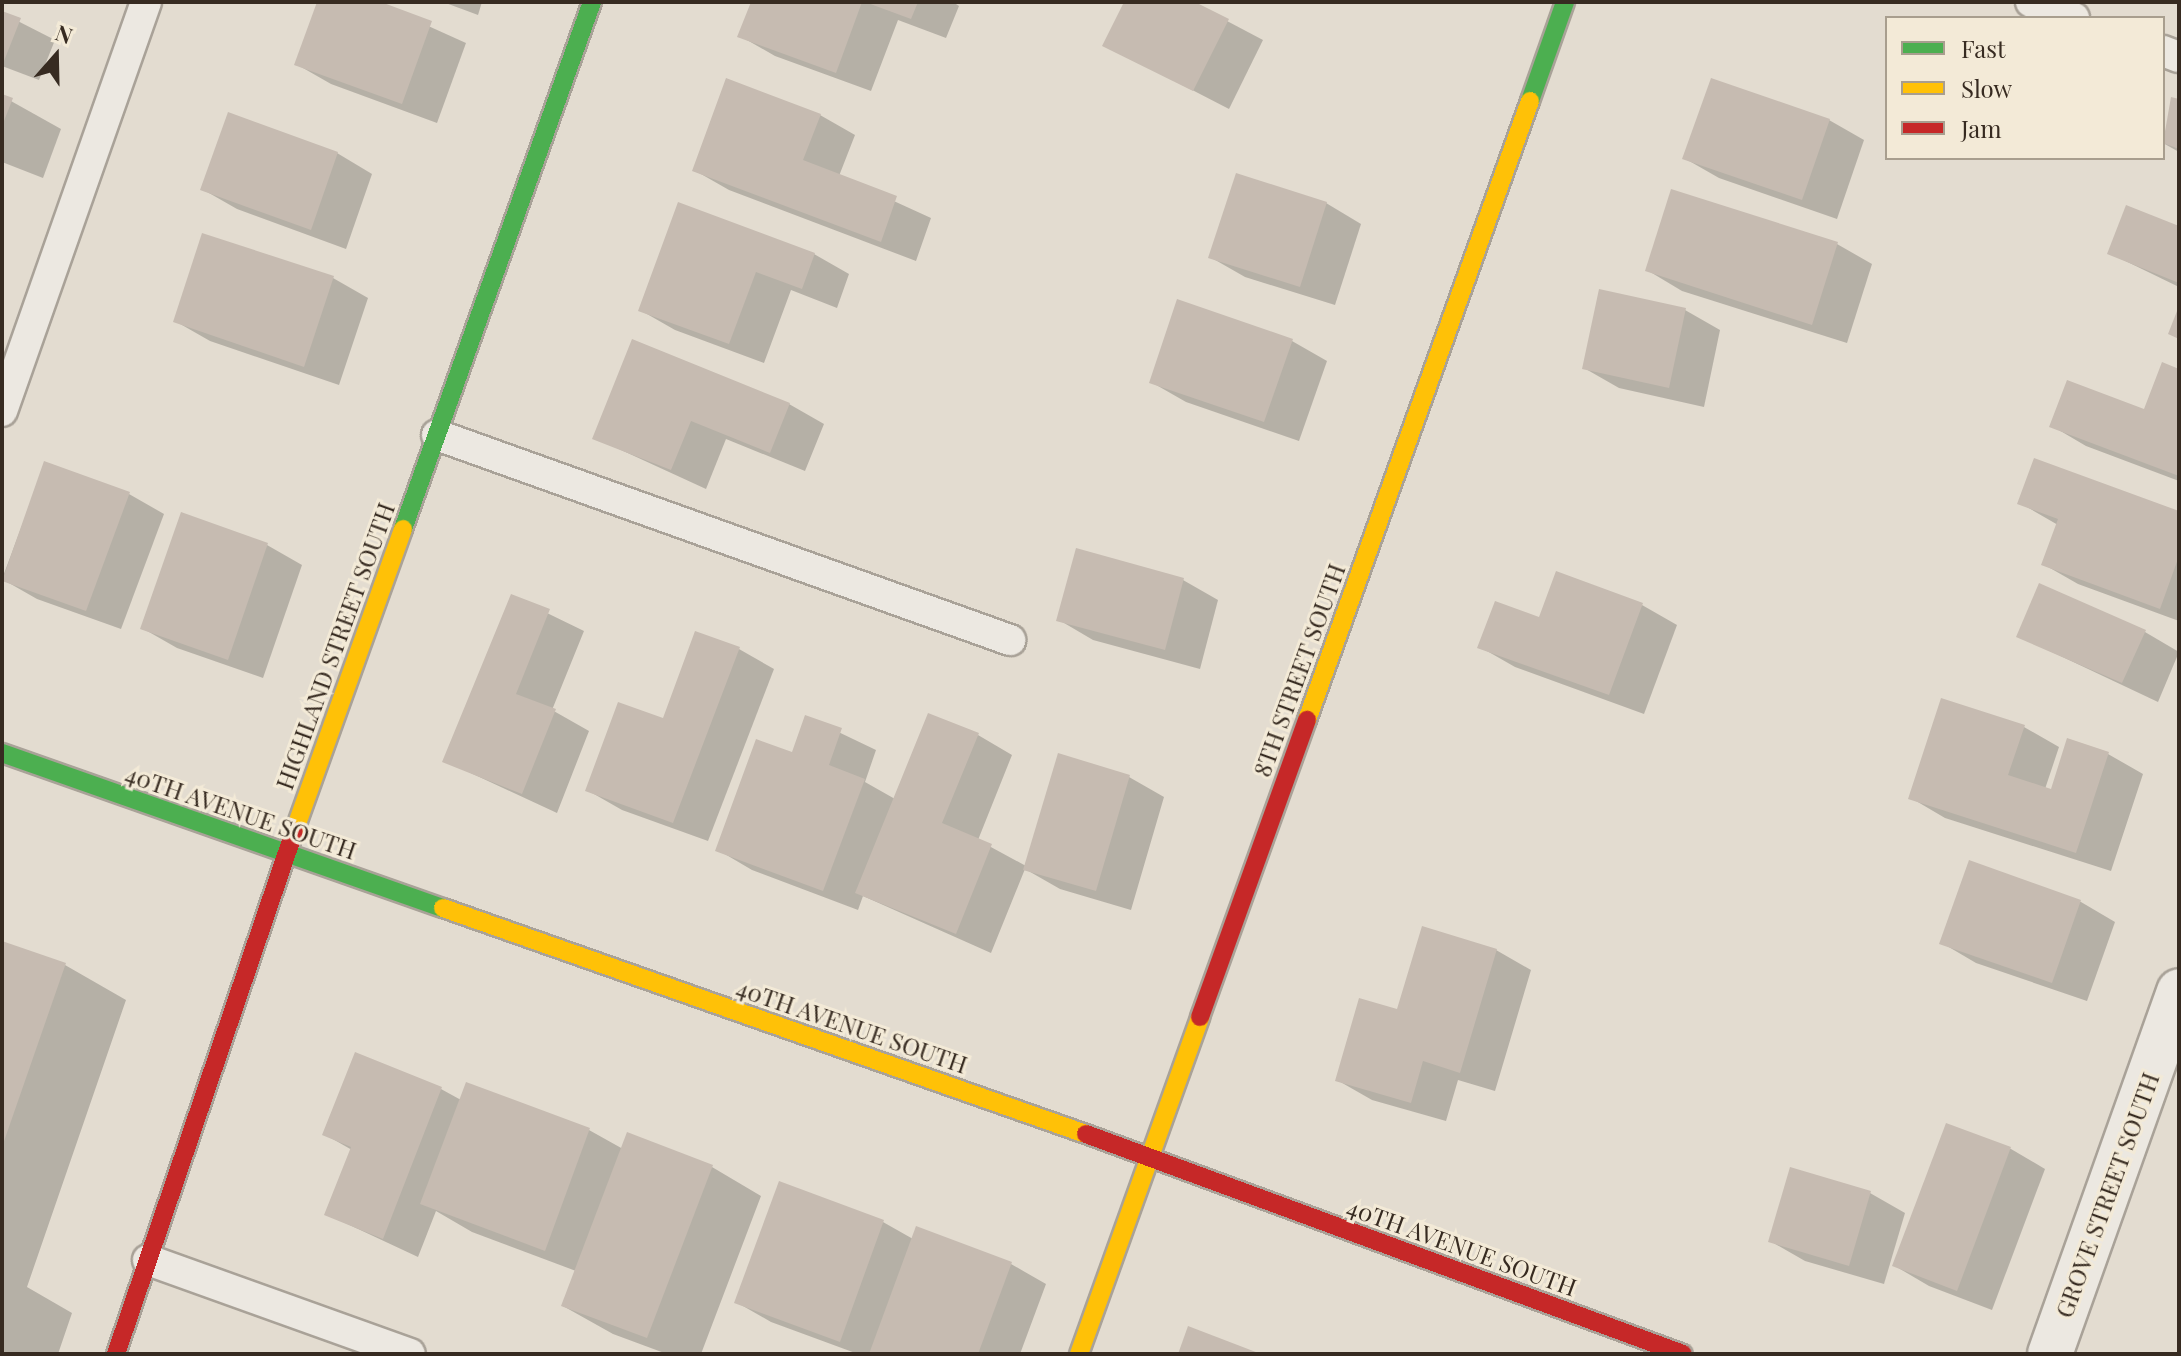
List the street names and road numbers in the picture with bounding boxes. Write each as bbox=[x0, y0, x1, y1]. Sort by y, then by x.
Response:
street label: HIGHLAND STREET SOUTH bbox=[270, 498, 400, 794]
street label: 8TH STREET SOUTH bbox=[1247, 559, 1351, 781]
street label: 40TH AVENUE SOUTH bbox=[121, 759, 361, 865]
street label: 40TH AVENUE SOUTH bbox=[732, 973, 972, 1079]
street label: GROVE STREET SOUTH bbox=[2049, 1068, 2165, 1322]
street label: 40TH AVENUE SOUTH bbox=[1343, 1192, 1581, 1302]

